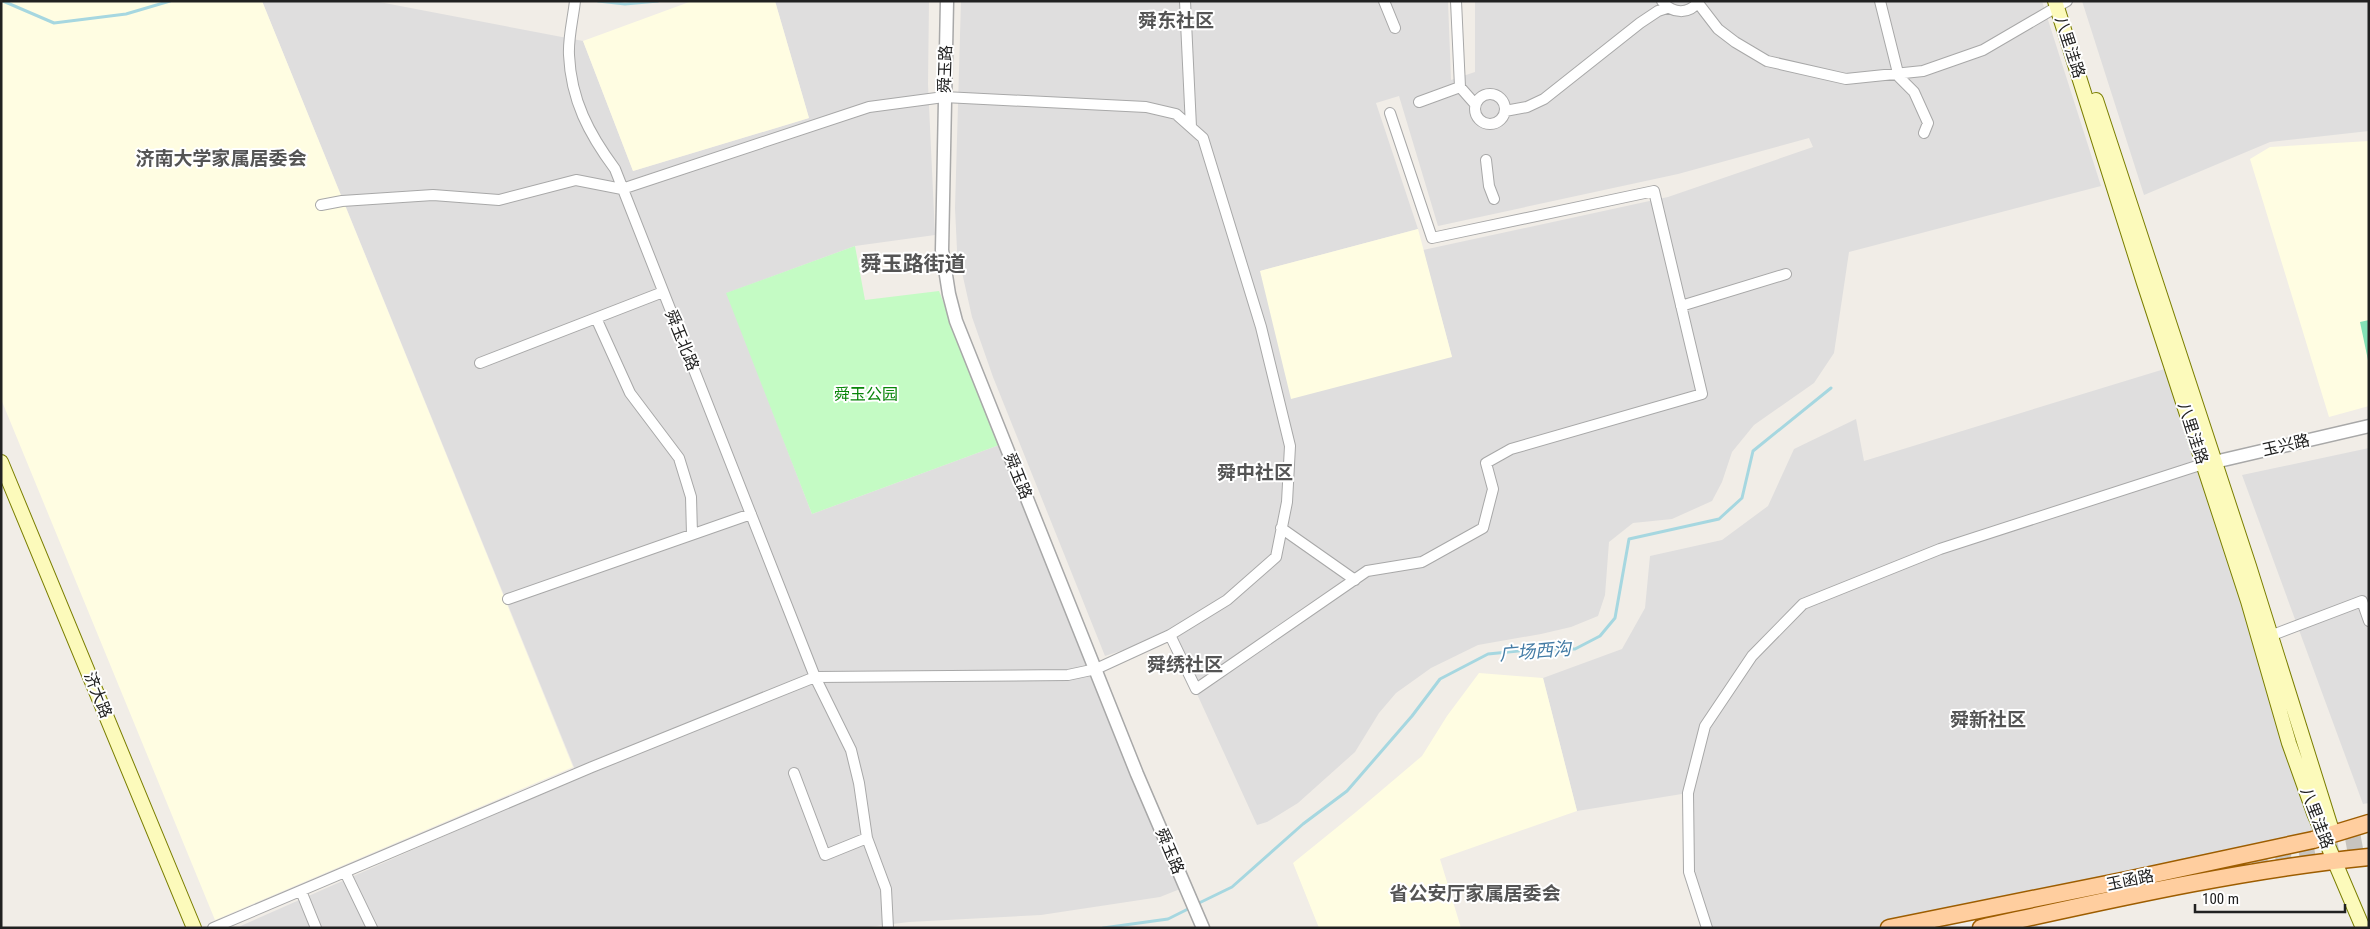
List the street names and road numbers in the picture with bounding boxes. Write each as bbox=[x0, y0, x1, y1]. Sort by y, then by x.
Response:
street label: 八里洼路 bbox=[2051, 14, 2089, 80]
street label: 舜玉路 bbox=[935, 45, 955, 93]
street label: 舜玉北路 bbox=[661, 307, 703, 373]
street label: 八里洼路 bbox=[2174, 400, 2212, 466]
street label: 玉兴路 bbox=[2260, 430, 2312, 460]
street label: 舜玉路 bbox=[1000, 450, 1036, 502]
street label: 济大路 bbox=[80, 669, 116, 721]
street label: 八里洼路 bbox=[2297, 785, 2337, 851]
street label: 舜玉路 bbox=[1152, 825, 1188, 877]
street label: 玉函路 bbox=[2105, 866, 2155, 894]

